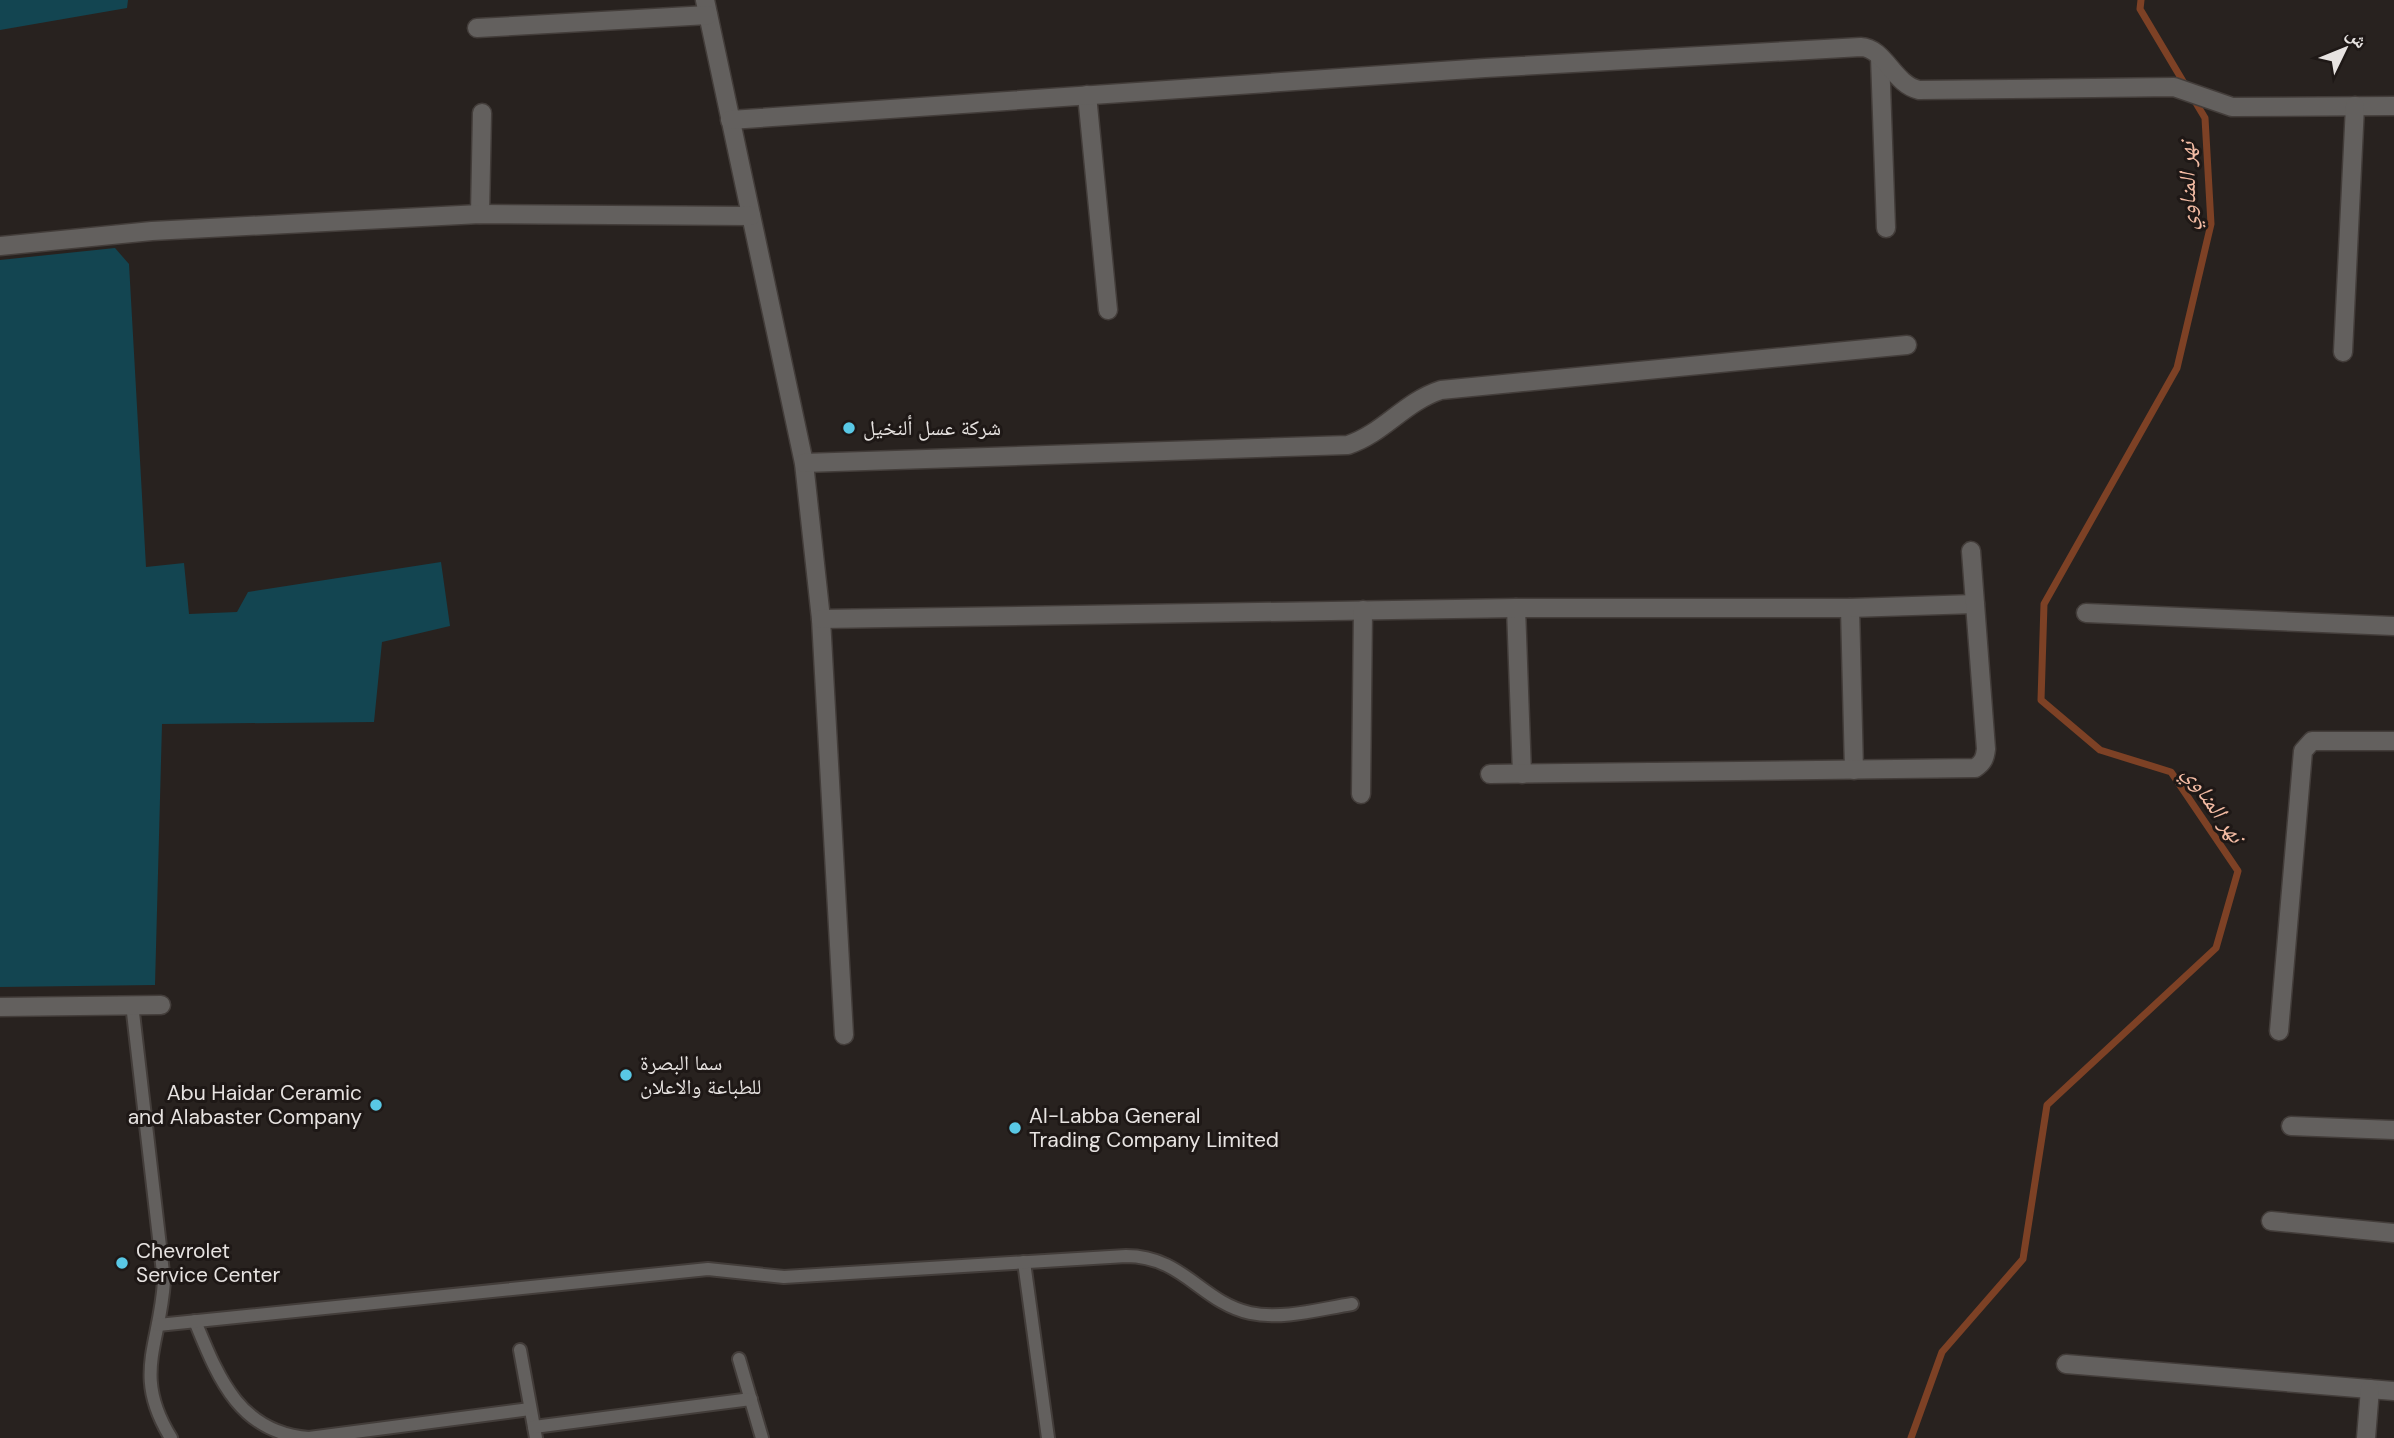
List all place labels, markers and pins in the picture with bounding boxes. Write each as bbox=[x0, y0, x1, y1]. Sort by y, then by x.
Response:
place label: شركة عسل ألنخيل bbox=[863, 414, 1001, 442]
marker: شركة عسل ألنخيل bbox=[841, 420, 857, 436]
place label: سما البصرة للطباعة والاعلان bbox=[640, 1049, 761, 1101]
marker: سما البصرة للطباعة والاعلان bbox=[618, 1067, 634, 1083]
place label: Abu Haidar Ceramic and Alabaster Company bbox=[128, 1079, 362, 1131]
marker: Abu Haidar Ceramic and Alabaster Company bbox=[368, 1097, 384, 1113]
place label: Al-Labba General Trading Company Limited bbox=[1029, 1102, 1279, 1154]
marker: Al-Labba General Trading Company Limited bbox=[1007, 1120, 1023, 1136]
place label: Chevrolet Service Center bbox=[136, 1237, 280, 1289]
marker: Chevrolet Service Center bbox=[114, 1255, 130, 1271]

